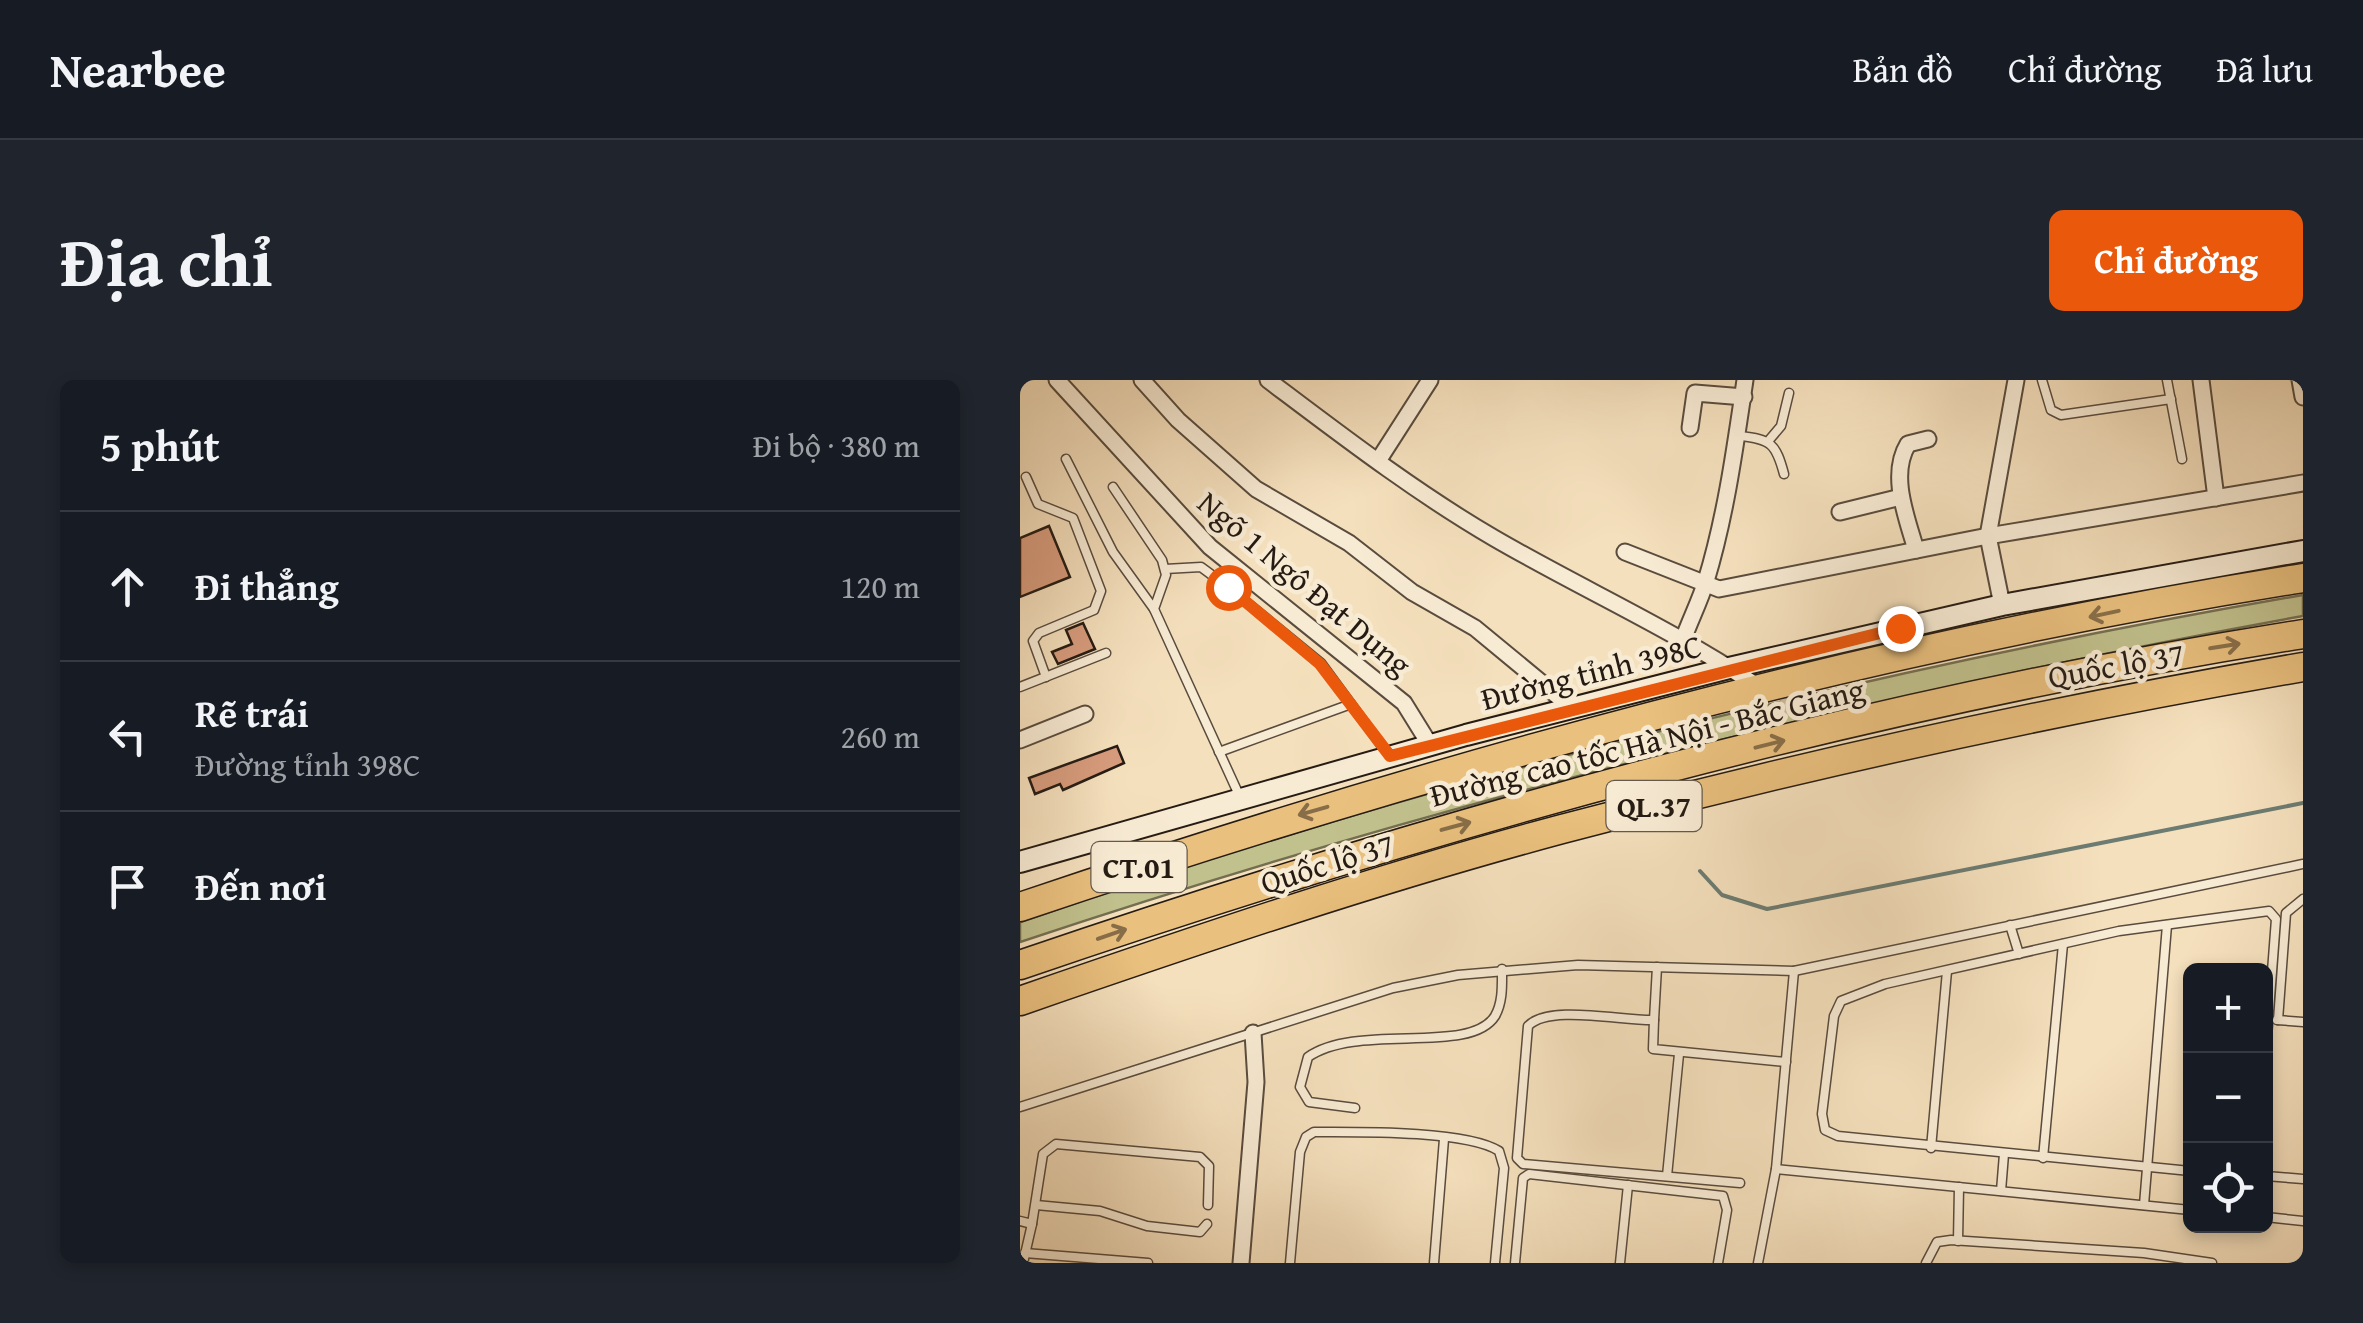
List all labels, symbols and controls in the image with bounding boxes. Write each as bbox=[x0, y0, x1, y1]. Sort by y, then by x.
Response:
text: Nearbee bbox=[50, 34, 226, 105]
text: Bản đồ bbox=[1853, 44, 1953, 95]
text: Chỉ đường bbox=[2008, 44, 2162, 95]
text: Đã lưu bbox=[2217, 44, 2313, 95]
text: Địa chỉ bbox=[60, 209, 273, 312]
button: Chỉ đường bbox=[2049, 210, 2303, 311]
text: 5 phút bbox=[100, 415, 220, 476]
text: Đi bộ · 380 m bbox=[753, 422, 920, 469]
street label: Ngõ 1 Ngô Đạt Dụng bbox=[1188, 479, 1422, 687]
text: Đi thẳng bbox=[195, 558, 339, 614]
icon: ahead bbox=[100, 559, 155, 614]
text: 120 m bbox=[841, 563, 920, 610]
route start bbox=[1206, 565, 1252, 611]
one-way arrow bbox=[2089, 605, 2121, 624]
route end bbox=[1878, 606, 1924, 652]
street label: Đường tỉnh 398C bbox=[1476, 622, 1706, 722]
street label: Quốc lộ 37 bbox=[2044, 630, 2188, 700]
one-way arrow bbox=[2208, 636, 2240, 655]
street label: Đường cao tốc Hà Nội - Bắc Giang bbox=[1425, 665, 1869, 819]
text: Rẽ trái bbox=[195, 685, 309, 741]
icon: left bbox=[100, 709, 155, 764]
text: 260 m bbox=[841, 713, 920, 760]
one-way arrow bbox=[1754, 734, 1785, 753]
text: Đường tỉnh 398C bbox=[195, 741, 420, 788]
road number: QL.37 bbox=[1606, 781, 1702, 831]
one-way arrow bbox=[1298, 803, 1329, 821]
one-way arrow bbox=[1440, 815, 1471, 834]
street label: Quốc lộ 37 bbox=[1254, 820, 1400, 906]
road number: CT.01 bbox=[1092, 842, 1186, 892]
text: Đến nơi bbox=[195, 858, 326, 914]
icon: arrive bbox=[100, 859, 155, 914]
one-way arrow bbox=[1096, 923, 1128, 941]
map controls bbox=[2183, 963, 2273, 1233]
button: + bbox=[2183, 963, 2273, 1053]
button: − bbox=[2183, 1053, 2273, 1143]
button: locate bbox=[2183, 1143, 2273, 1233]

